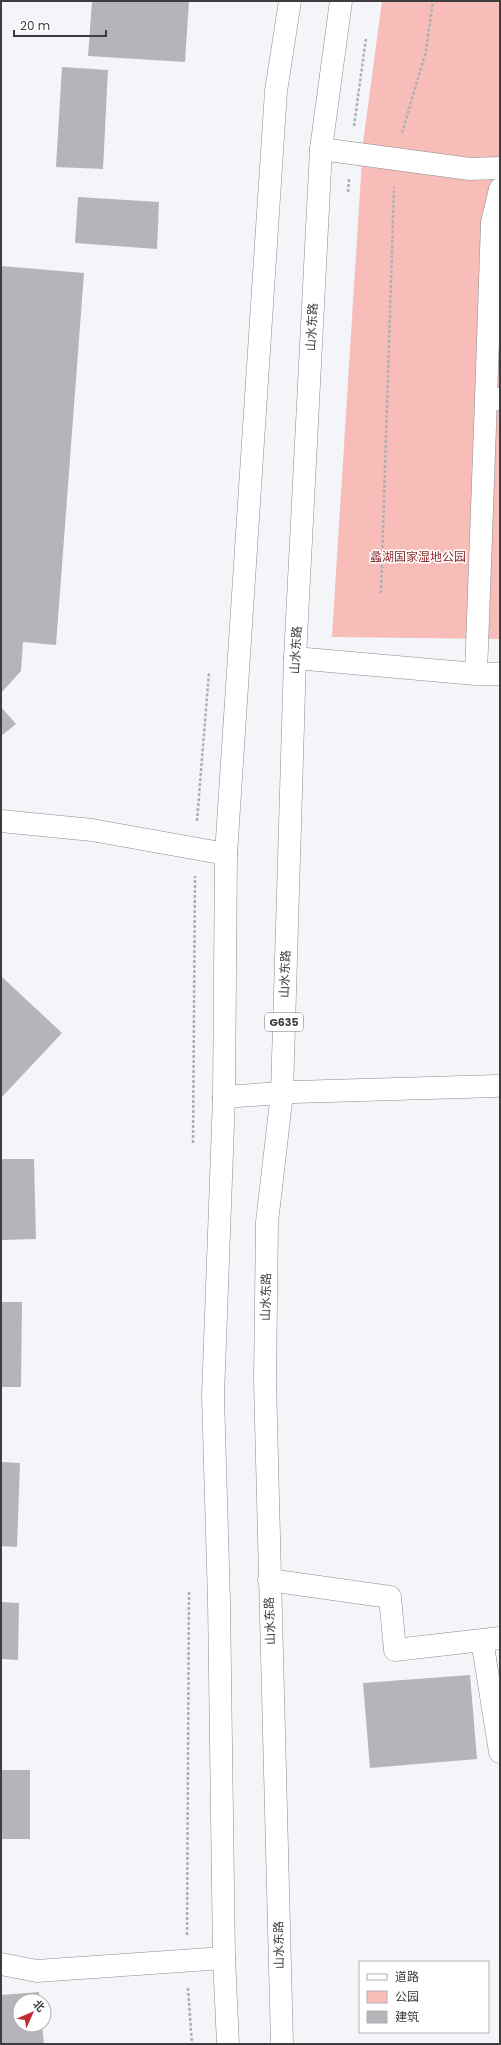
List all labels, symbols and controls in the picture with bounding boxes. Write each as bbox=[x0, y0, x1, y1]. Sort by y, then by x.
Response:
scale bar bbox=[14, 12, 106, 38]
text: 20 m bbox=[20, 17, 50, 34]
street label: 山水东路 bbox=[302, 303, 321, 351]
park label: 蠡湖国家湿地公园 bbox=[370, 548, 466, 565]
street label: 山水东路 bbox=[286, 626, 305, 674]
street label: 山水东路 bbox=[275, 950, 294, 998]
road number: G635 bbox=[265, 1013, 303, 1031]
street label: 山水东路 bbox=[257, 1273, 274, 1321]
street label: 山水东路 bbox=[260, 1597, 279, 1645]
street label: 山水东路 bbox=[270, 1921, 287, 1969]
legend bbox=[359, 1961, 489, 2033]
text: 道路 bbox=[395, 1968, 419, 1985]
text: 公园 bbox=[395, 1988, 419, 2005]
north arrow bbox=[12, 1993, 52, 2033]
text: 北 bbox=[30, 1996, 49, 2015]
text: 建筑 bbox=[395, 2008, 419, 2025]

